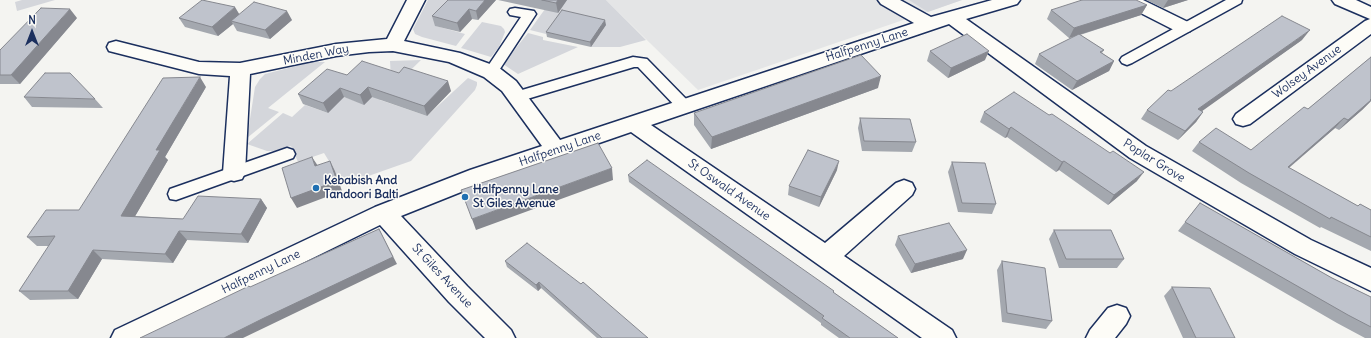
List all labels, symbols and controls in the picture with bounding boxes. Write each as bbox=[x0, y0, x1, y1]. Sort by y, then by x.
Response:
north arrow bbox=[12, 12, 52, 52]
text: N bbox=[28, 13, 36, 27]
street label: Halfpenny Lane bbox=[824, 25, 910, 65]
street label: Minden Way bbox=[282, 42, 350, 68]
street label: Wolsey Avenue bbox=[1270, 42, 1344, 102]
street label: Halfpenny Lane bbox=[517, 128, 603, 170]
street label: Poplar Grove bbox=[1120, 136, 1188, 186]
street label: St Oswald Avenue bbox=[685, 156, 773, 224]
place label: Kebabish And Tandoori Balti bbox=[324, 174, 398, 202]
marker: Kebabish And Tandoori Balti bbox=[311, 183, 321, 193]
place label: Halfpenny Lane St Giles Avenue bbox=[473, 183, 559, 211]
marker: Halfpenny Lane St Giles Avenue bbox=[460, 192, 470, 202]
street label: St Giles Avenue bbox=[409, 241, 475, 311]
street label: Halfpenny Lane bbox=[219, 247, 303, 297]

